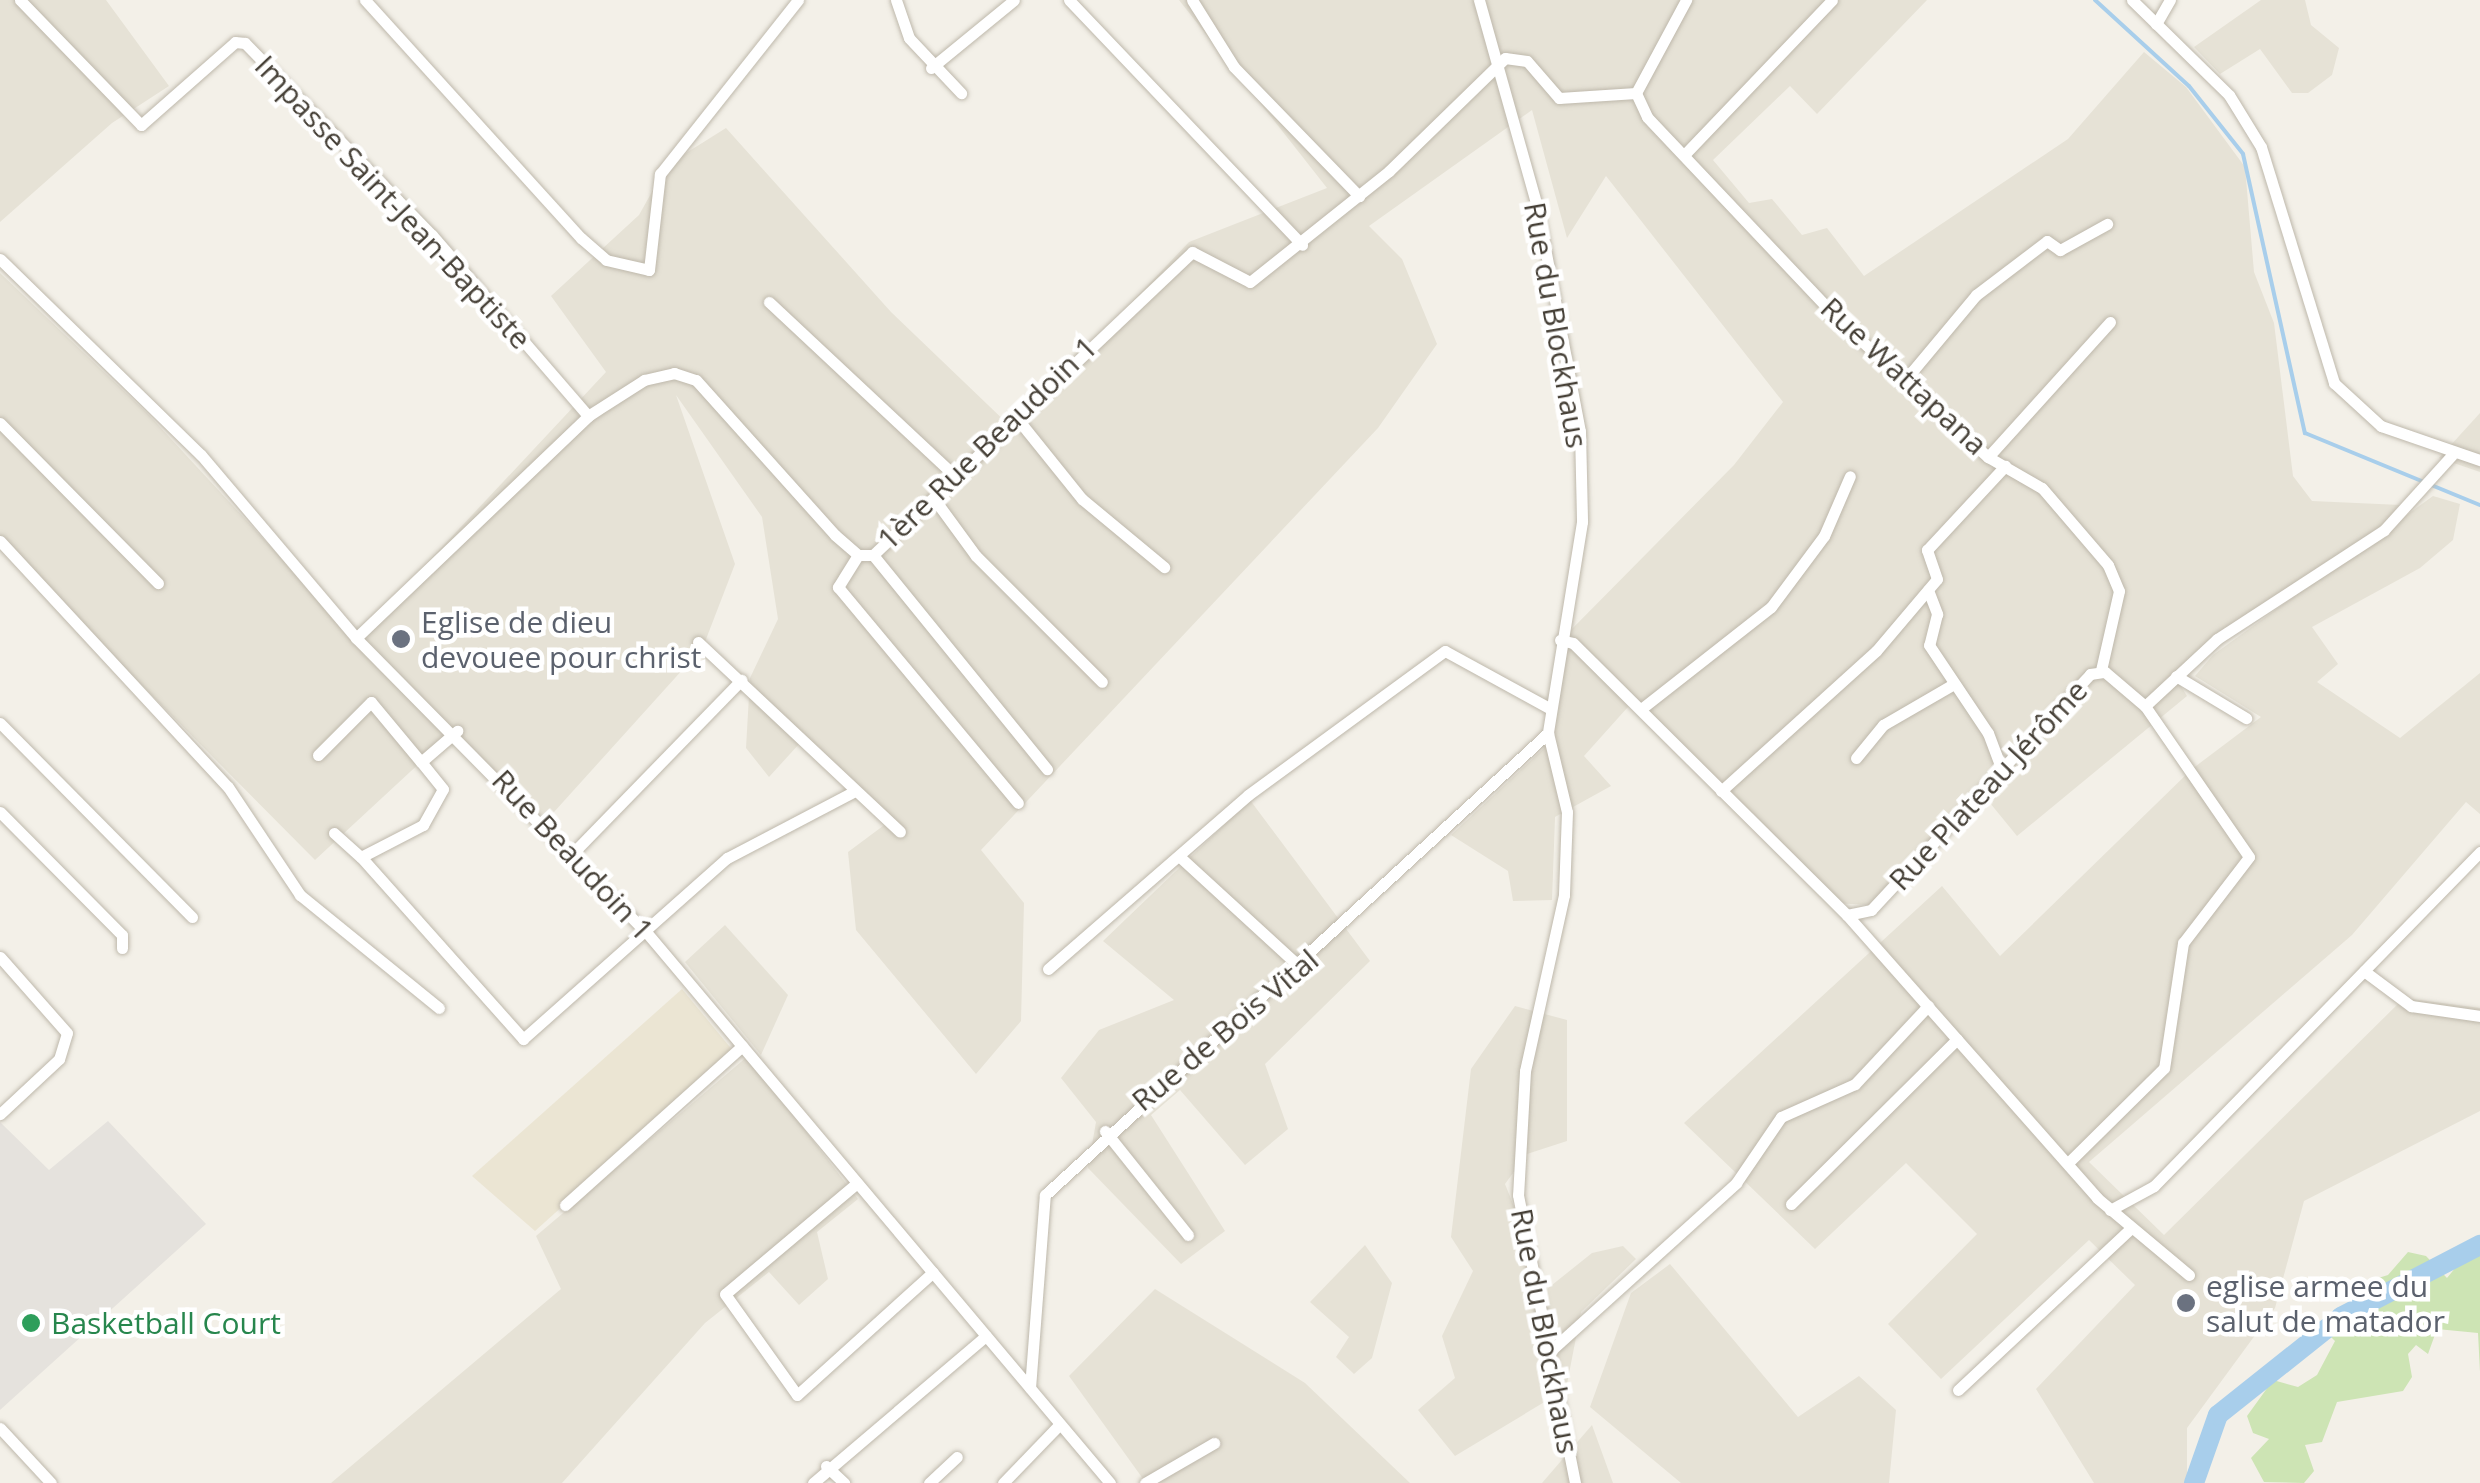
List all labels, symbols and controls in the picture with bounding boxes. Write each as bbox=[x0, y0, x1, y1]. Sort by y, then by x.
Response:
street label: Impasse Saint-Jean-Baptiste bbox=[248, 48, 538, 356]
street label: Rue du Blockhaus bbox=[1517, 199, 1595, 451]
street label: Rue Wattapana bbox=[1813, 290, 1995, 462]
street label: 1ère Rue Beaudoin 1 bbox=[870, 329, 1104, 557]
place label: Eglise de dieu devouee pour christ bbox=[421, 604, 702, 674]
marker: Eglise de dieu devouee pour christ bbox=[390, 628, 412, 650]
street label: Rue Plateau Jérôme bbox=[1881, 673, 2095, 897]
street label: Rue Beaudoin 1 bbox=[485, 762, 661, 948]
street label: Rue de Bois Vital bbox=[1125, 942, 1325, 1118]
street label: Rue du Blockhaus bbox=[1504, 1205, 1586, 1457]
place label: eglise armee du salut de matador bbox=[2206, 1268, 2445, 1338]
marker: eglise armee du salut de matador bbox=[2175, 1292, 2197, 1314]
place label: Basketball Court bbox=[51, 1305, 281, 1341]
marker: Basketball Court bbox=[20, 1312, 42, 1334]

